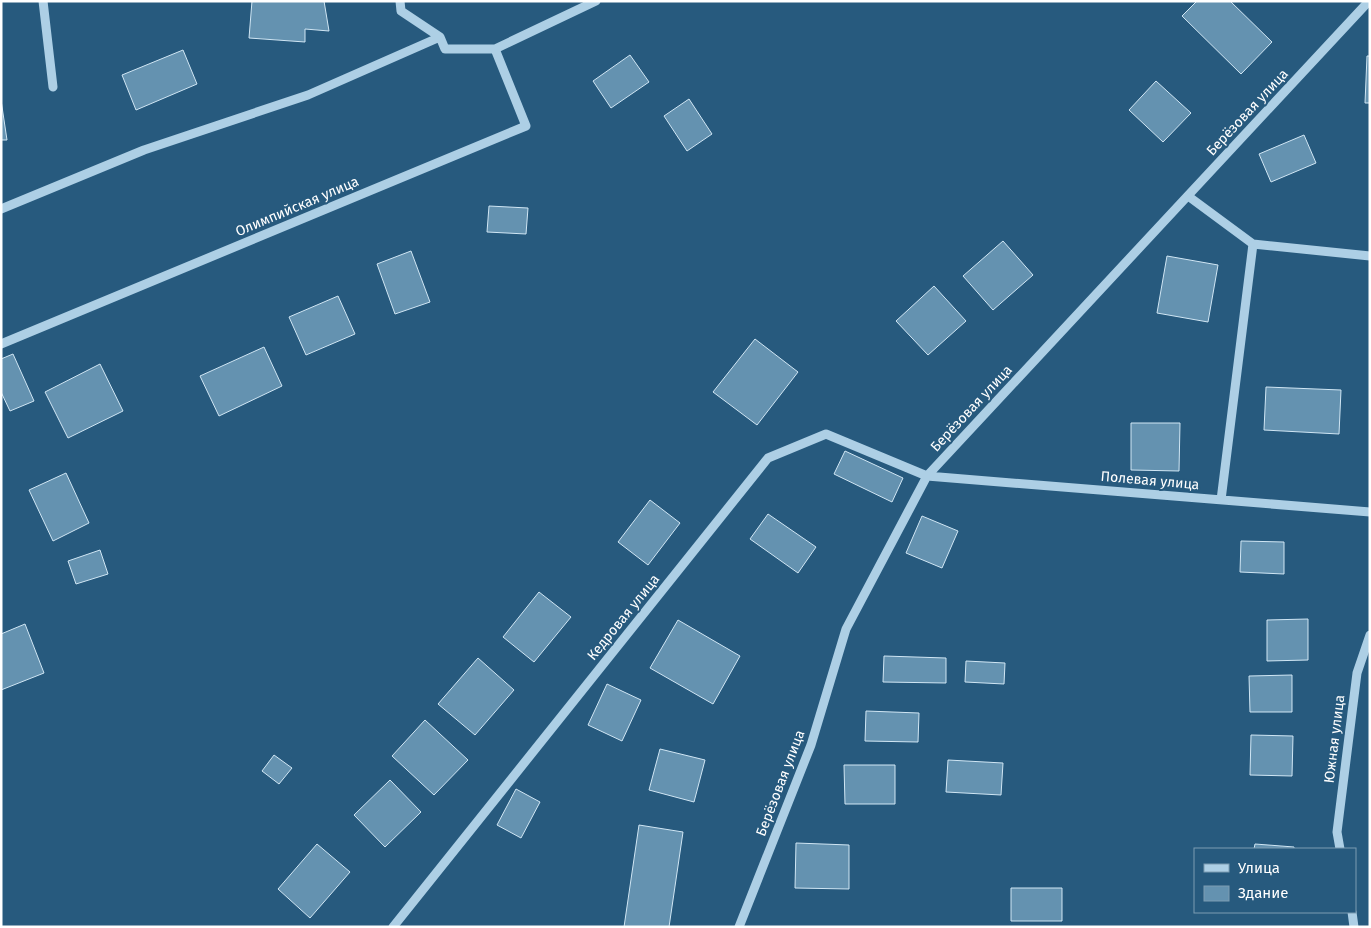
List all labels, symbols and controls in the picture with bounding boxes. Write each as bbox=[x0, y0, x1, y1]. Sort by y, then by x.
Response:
street label: Берёзовая улица bbox=[1203, 65, 1292, 159]
street label: Олимпийская улица bbox=[233, 173, 361, 240]
street label: Берёзовая улица bbox=[927, 361, 1016, 455]
street label: Полевая улица bbox=[1100, 468, 1200, 493]
street label: Кедровая улица bbox=[584, 571, 663, 664]
street label: Южная улица bbox=[1321, 694, 1348, 784]
street label: Берёзовая улица bbox=[752, 728, 809, 839]
legend bbox=[1194, 848, 1356, 913]
text: Улица bbox=[1238, 859, 1280, 877]
text: Здание bbox=[1238, 884, 1288, 902]

